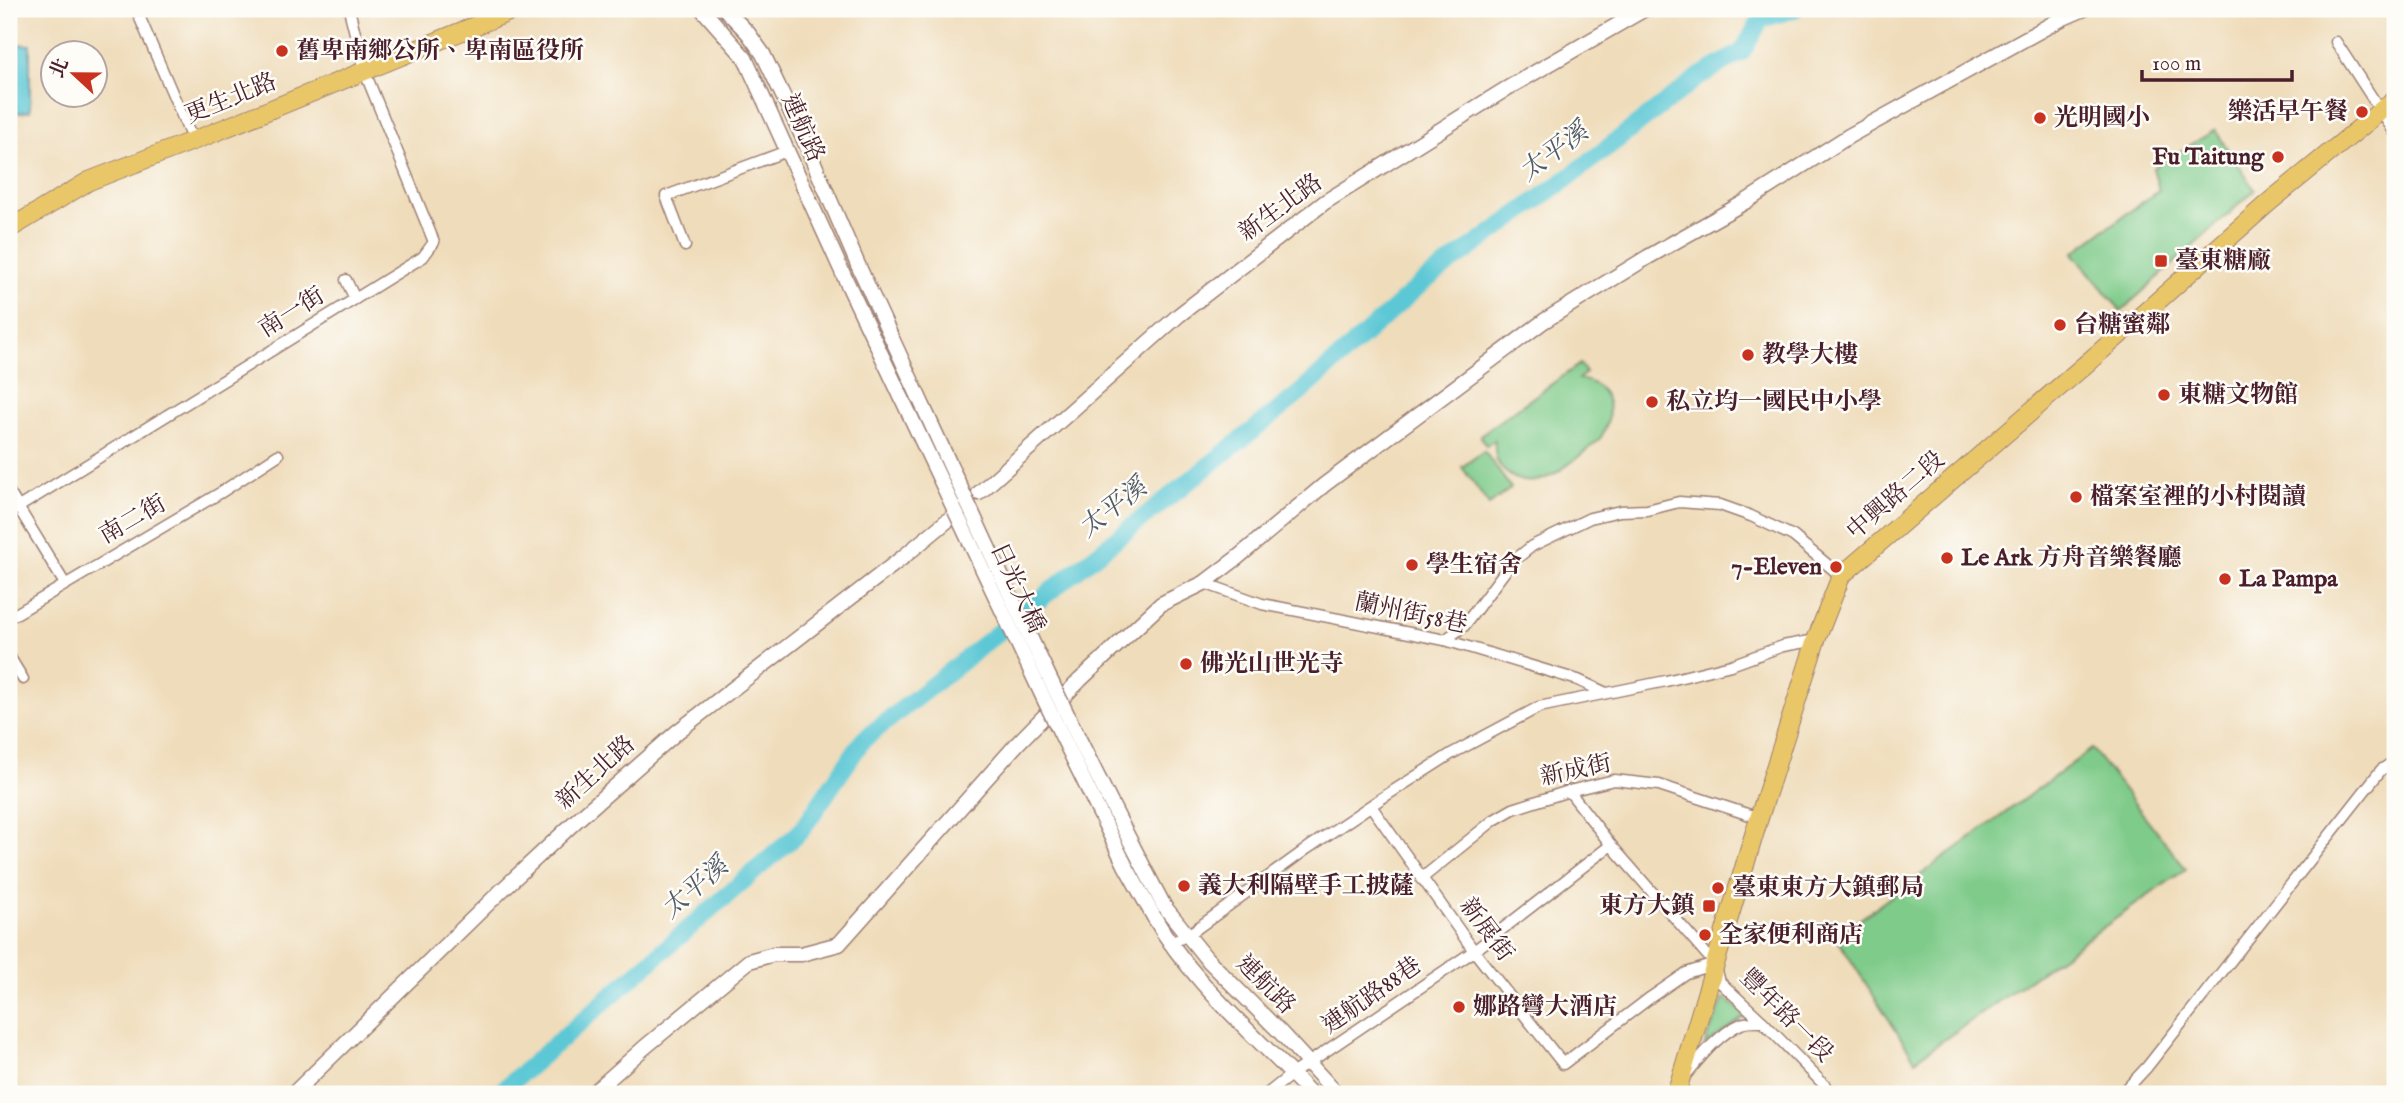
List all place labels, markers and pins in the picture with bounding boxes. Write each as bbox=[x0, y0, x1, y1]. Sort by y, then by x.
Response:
place label: 舊卑南鄉公所、卑南區役所 bbox=[296, 36, 584, 67]
marker: 舊卑南鄉公所、卑南區役所 bbox=[274, 43, 290, 59]
place label: 樂活早午餐 bbox=[2228, 97, 2348, 128]
place label: 光明國小 bbox=[2054, 103, 2150, 134]
marker: 樂活早午餐 bbox=[2354, 104, 2370, 120]
marker: 光明國小 bbox=[2032, 110, 2048, 126]
place label: Fu Taitung bbox=[2152, 142, 2265, 173]
marker: Fu Taitung bbox=[2270, 149, 2286, 165]
place label: 臺東糖廠 bbox=[2175, 246, 2271, 277]
marker: 臺東糖廠 bbox=[2153, 253, 2169, 269]
place label: 台糖蜜鄰 bbox=[2074, 310, 2170, 341]
marker: 台糖蜜鄰 bbox=[2052, 317, 2068, 333]
place label: 教學大樓 bbox=[1762, 340, 1858, 371]
marker: 教學大樓 bbox=[1740, 347, 1756, 363]
place label: 東糖文物館 bbox=[2178, 380, 2298, 411]
place label: 私立均一國民中小學 bbox=[1666, 387, 1882, 418]
marker: 東糖文物館 bbox=[2156, 387, 2172, 403]
marker: 私立均一國民中小學 bbox=[1644, 394, 1660, 410]
place label: 檔案室裡的小村閱讀 bbox=[2090, 482, 2306, 513]
marker: 檔案室裡的小村閱讀 bbox=[2068, 489, 2084, 505]
place label: Le Ark 方舟音樂餐廳 bbox=[1961, 543, 2182, 574]
place label: 學生宿舍 bbox=[1426, 550, 1522, 581]
marker: Le Ark 方舟音樂餐廳 bbox=[1939, 550, 1955, 566]
place label: 7-Eleven bbox=[1731, 552, 1822, 583]
marker: 學生宿舍 bbox=[1404, 557, 1420, 573]
marker: 7-Eleven bbox=[1828, 559, 1844, 575]
place label: La Pampa bbox=[2239, 564, 2338, 595]
marker: La Pampa bbox=[2217, 571, 2233, 587]
place label: 佛光山世光寺 bbox=[1200, 649, 1344, 680]
marker: 佛光山世光寺 bbox=[1178, 656, 1194, 672]
place label: 義大利隔壁手工披薩 bbox=[1198, 871, 1414, 902]
place label: 臺東東方大鎮郵局 bbox=[1732, 873, 1924, 904]
marker: 義大利隔壁手工披薩 bbox=[1176, 878, 1192, 894]
marker: 臺東東方大鎮郵局 bbox=[1710, 880, 1726, 896]
place label: 東方大鎮 bbox=[1599, 891, 1695, 922]
marker: 東方大鎮 bbox=[1701, 898, 1717, 914]
place label: 全家便利商店 bbox=[1719, 920, 1863, 951]
marker: 全家便利商店 bbox=[1697, 927, 1713, 943]
place label: 娜路彎大酒店 bbox=[1473, 992, 1617, 1023]
marker: 娜路彎大酒店 bbox=[1451, 999, 1467, 1015]

